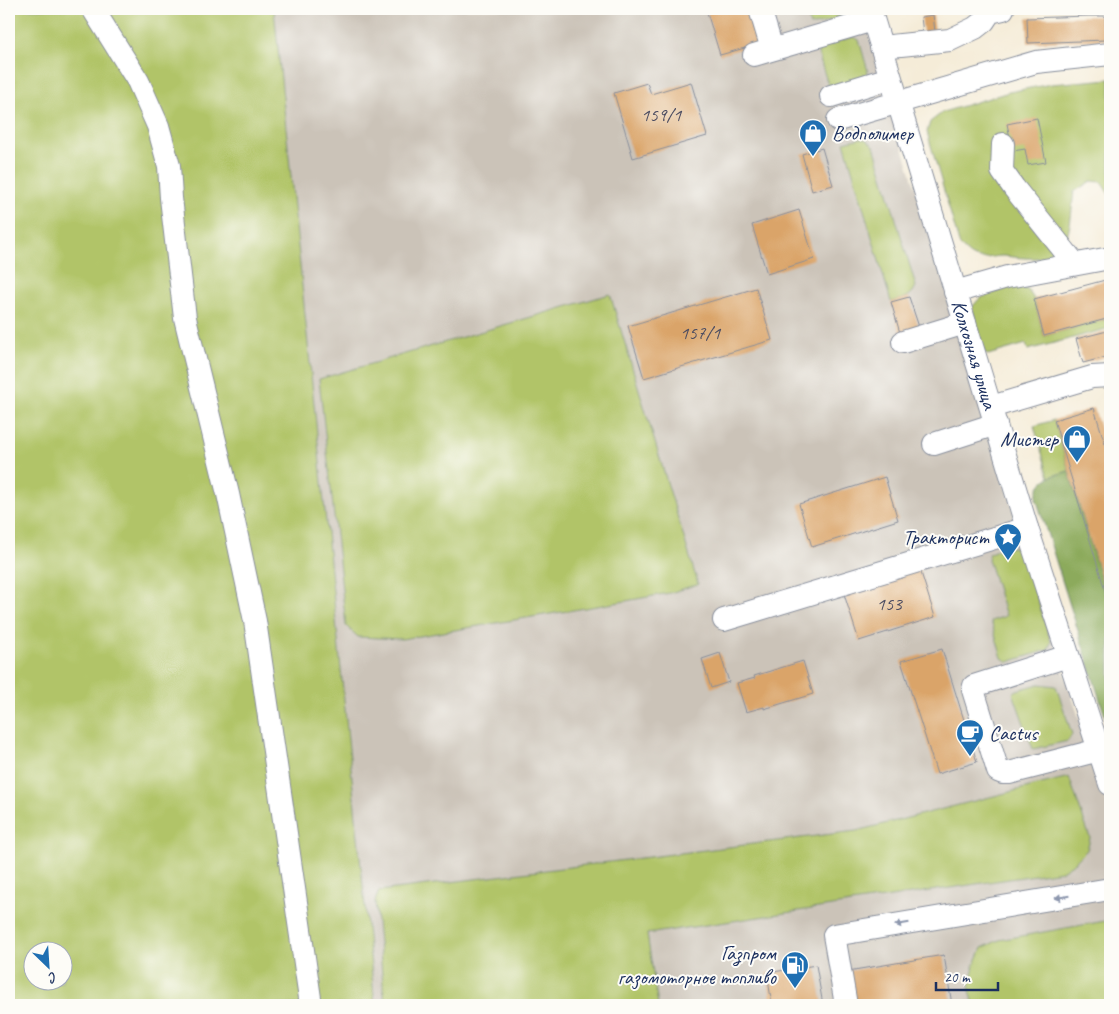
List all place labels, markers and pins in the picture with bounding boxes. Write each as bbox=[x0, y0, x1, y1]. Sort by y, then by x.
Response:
shop icon: Водполимер bbox=[798, 118, 828, 157]
place label: Водполимер bbox=[832, 120, 914, 146]
shop icon: Мистер bbox=[1062, 424, 1092, 463]
place label: Мистер bbox=[1000, 426, 1060, 452]
place icon: Тракторист bbox=[993, 522, 1023, 561]
place label: Тракторист bbox=[903, 524, 990, 550]
cafe icon: Cactus bbox=[955, 718, 985, 757]
place label: Cactus bbox=[989, 720, 1039, 746]
place label: Газпром газомоторное топливо bbox=[618, 940, 778, 990]
fuel station icon: Газпром газомоторное топливо bbox=[780, 950, 810, 989]

